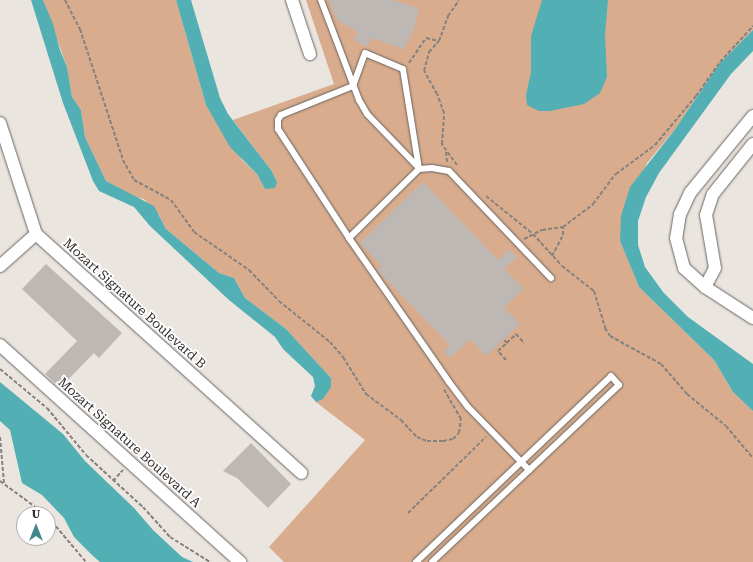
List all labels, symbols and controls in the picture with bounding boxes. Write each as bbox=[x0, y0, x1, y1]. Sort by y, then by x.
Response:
street label: Mozart Signature Boulevard B bbox=[60, 236, 208, 372]
street label: Mozart Signature Boulevard A bbox=[54, 375, 204, 511]
north arrow bbox=[16, 506, 56, 546]
text: U bbox=[32, 508, 40, 521]

